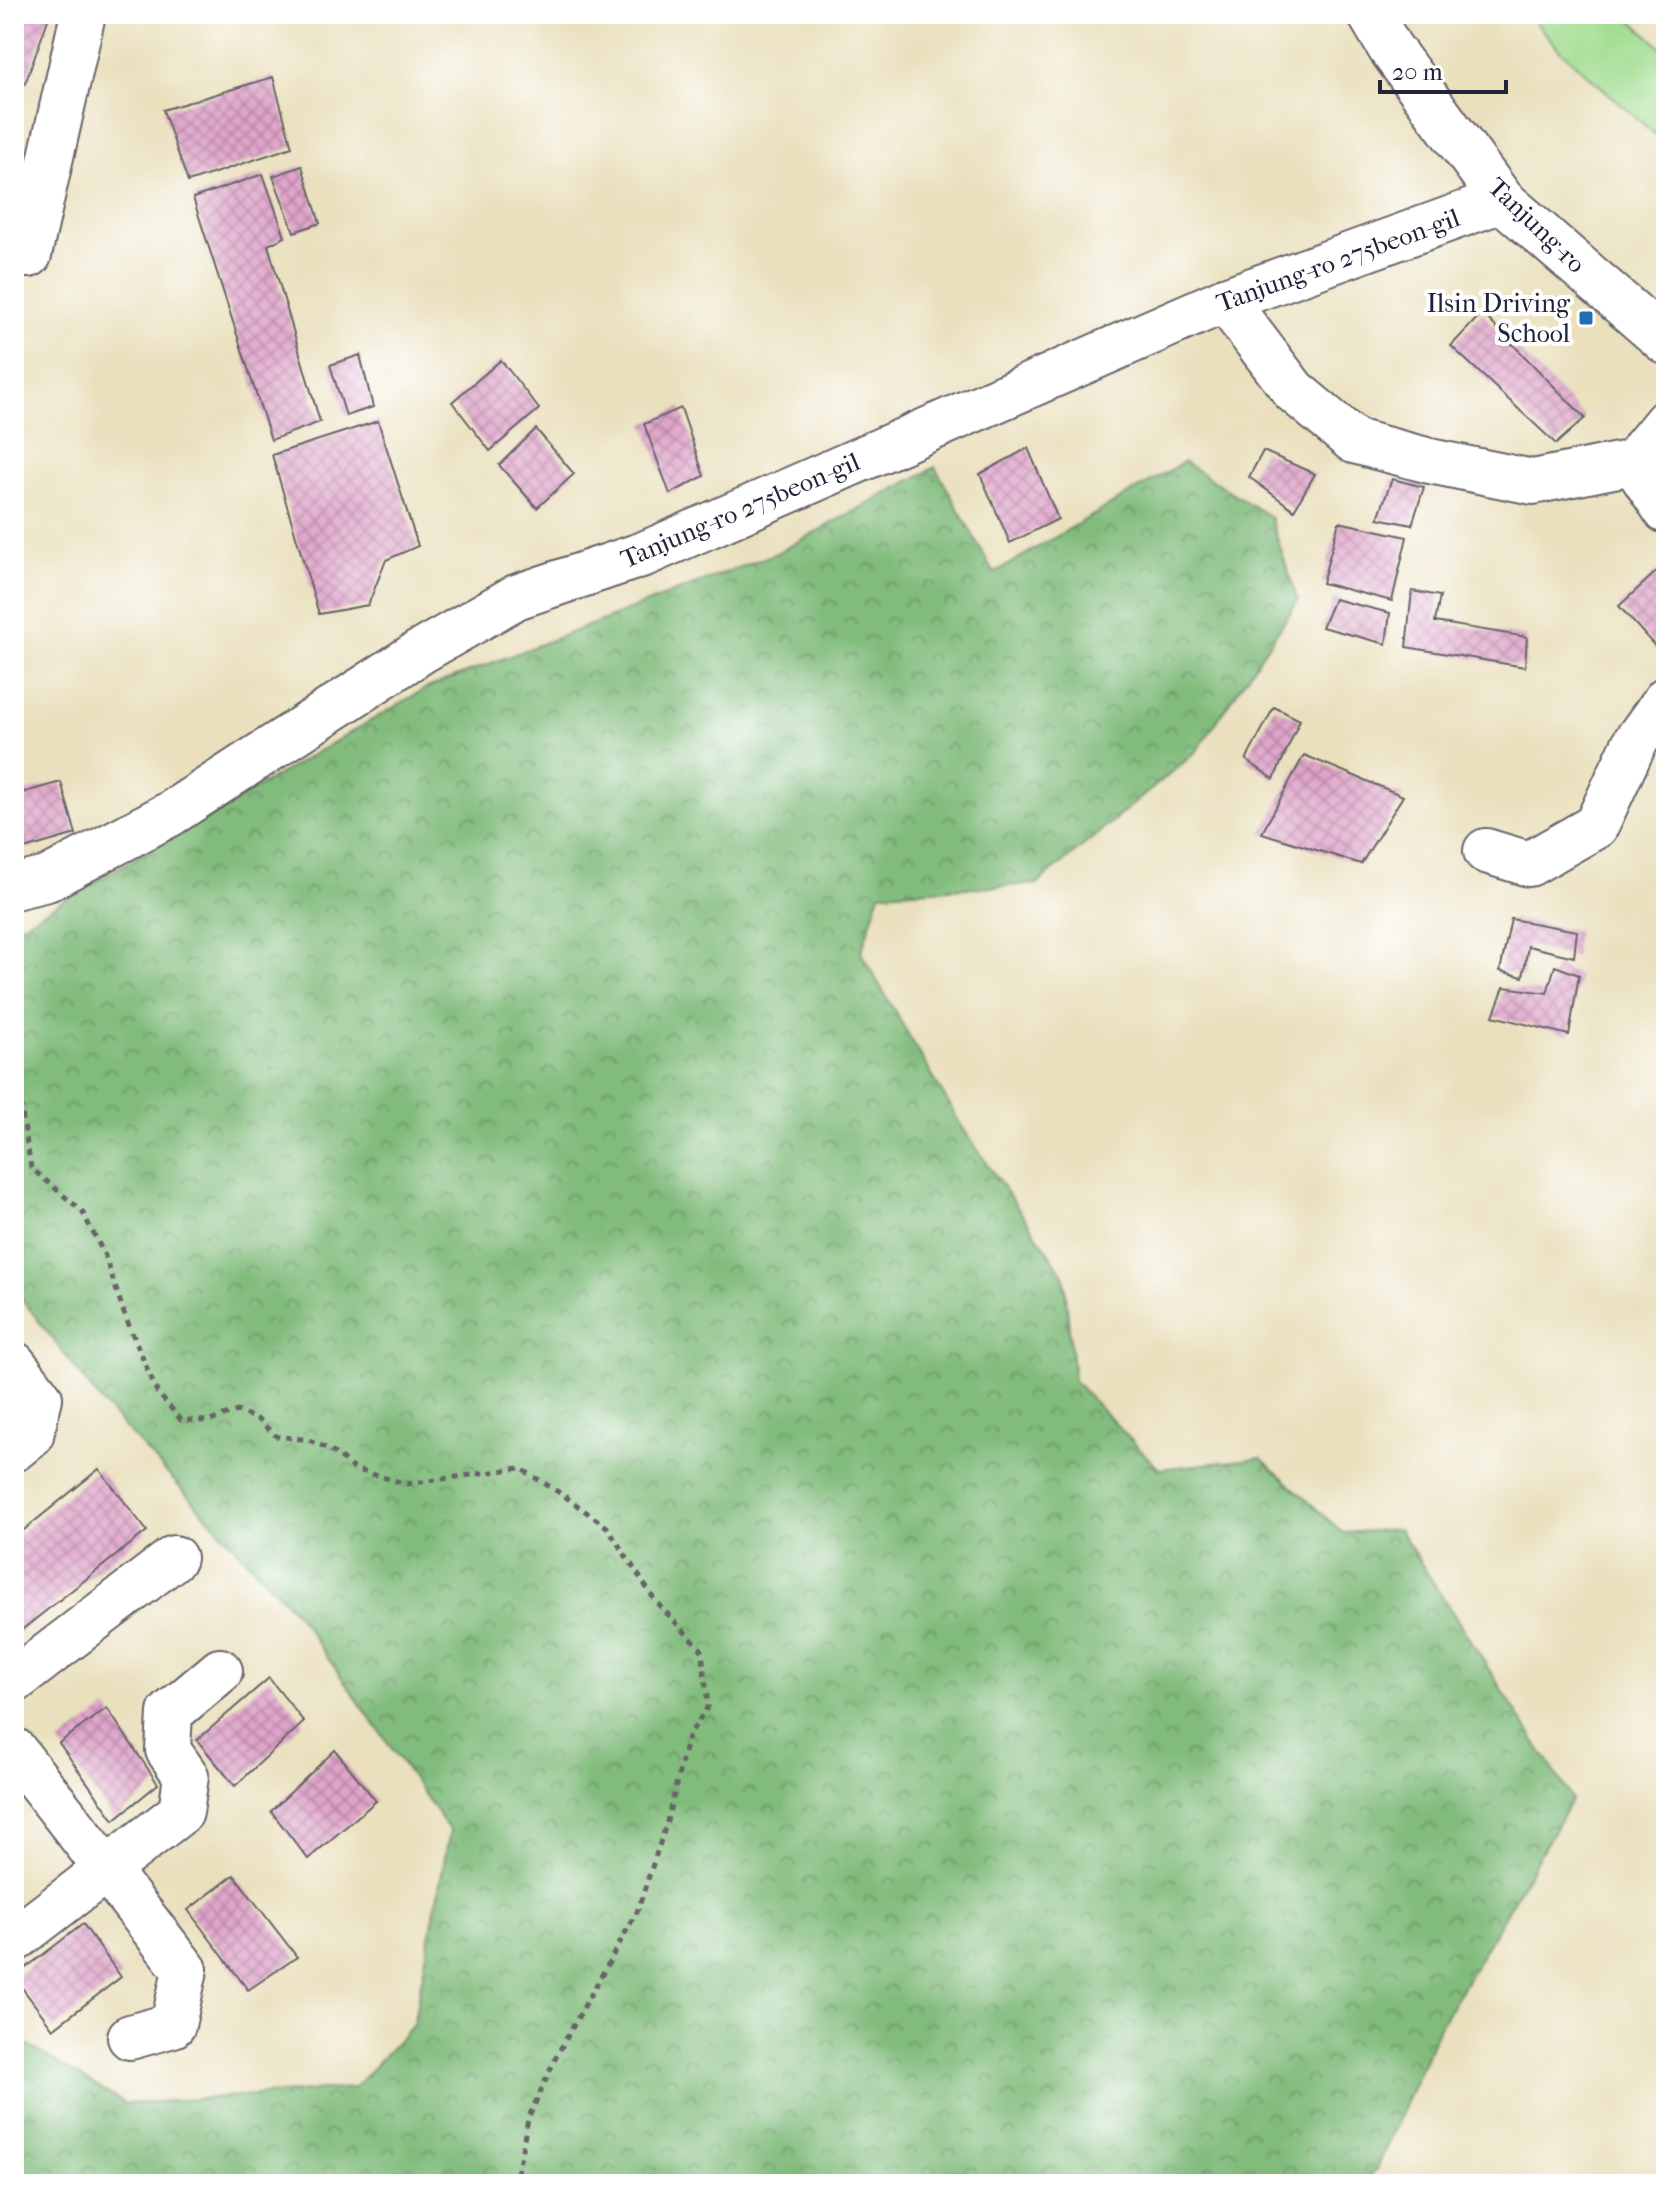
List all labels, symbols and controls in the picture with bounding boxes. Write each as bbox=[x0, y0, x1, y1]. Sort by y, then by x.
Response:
scale bar bbox=[1380, 44, 1506, 94]
text: 20 m bbox=[1392, 58, 1443, 86]
street label: Tanjung-ro bbox=[1481, 171, 1592, 279]
street label: Tanjung-ro 275beon-gil bbox=[1212, 202, 1464, 319]
place label: Ilsin Driving School bbox=[1427, 288, 1571, 349]
marker: Ilsin Driving School bbox=[1577, 309, 1595, 327]
street label: Tanjung-ro 275beon-gil bbox=[616, 446, 864, 575]

